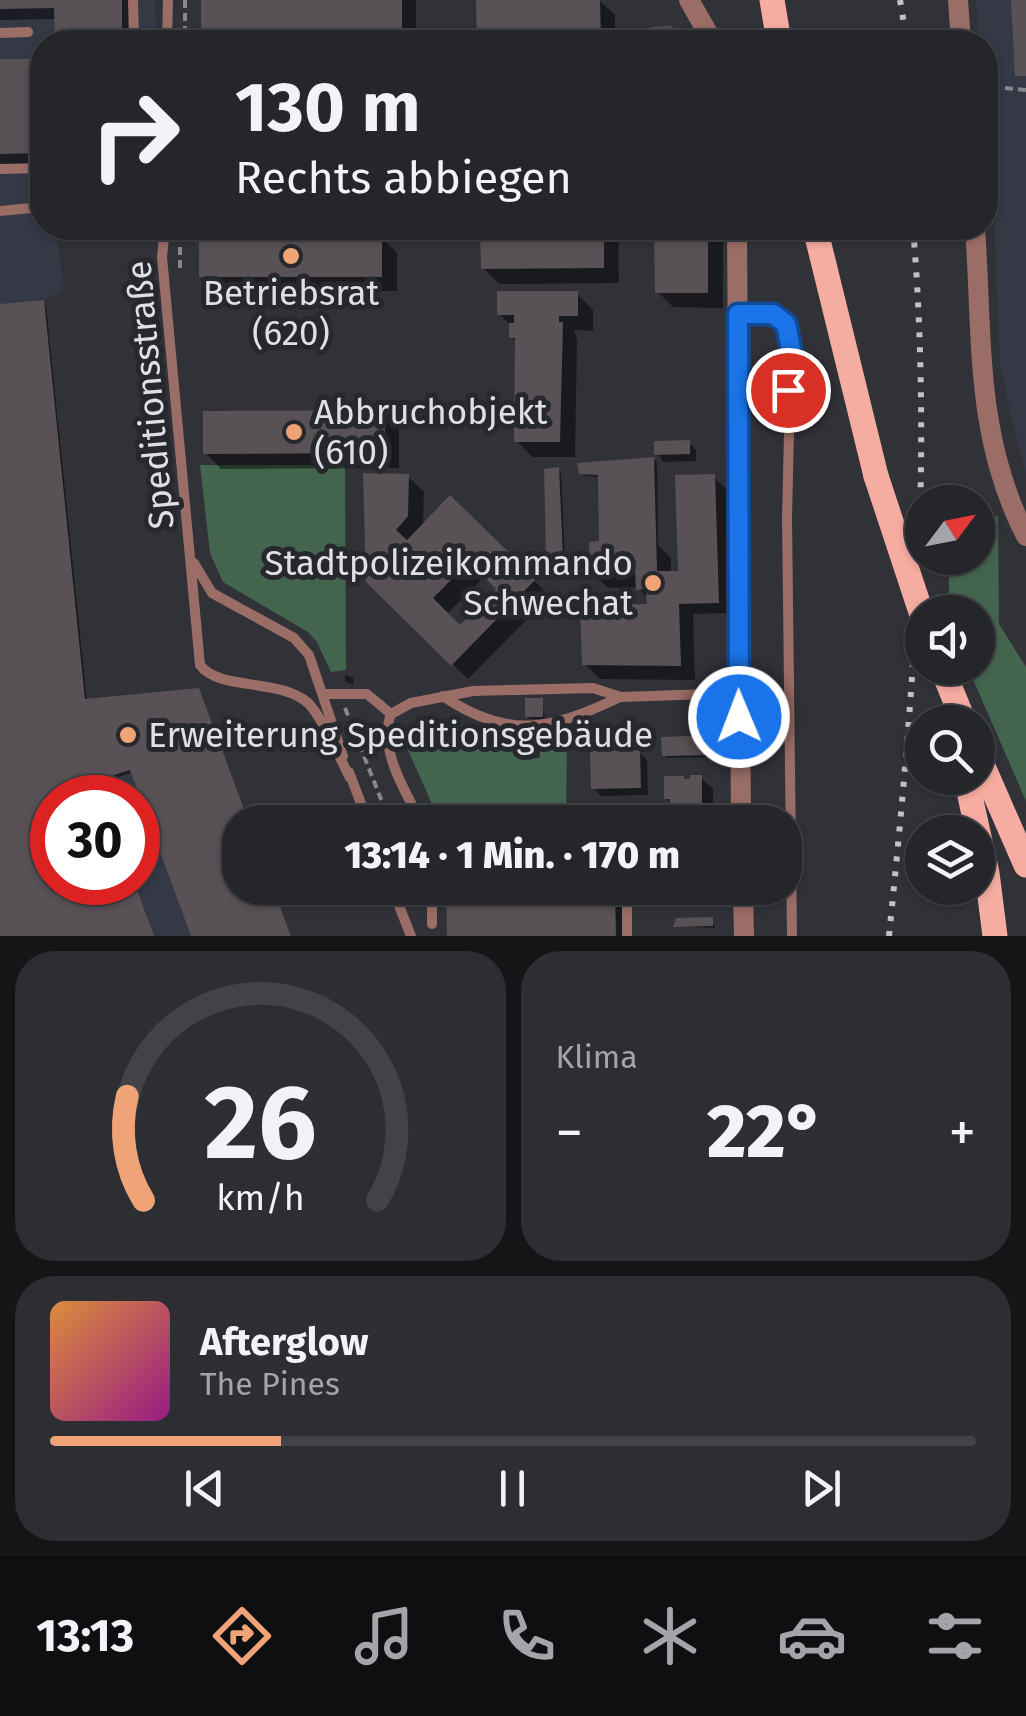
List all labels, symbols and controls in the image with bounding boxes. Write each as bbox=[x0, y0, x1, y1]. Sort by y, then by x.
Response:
text: 130 m bbox=[235, 66, 421, 150]
icon: right bbox=[70, 70, 200, 200]
text: Rechts abbiegen bbox=[235, 151, 572, 205]
marker: Betriebsrat (620) bbox=[280, 245, 302, 267]
street label: Speditionsstraße bbox=[117, 259, 183, 531]
place label: Betriebsrat (620) bbox=[203, 272, 380, 354]
pin bbox=[746, 348, 831, 433]
icon: arrive bbox=[761, 363, 816, 418]
place label: Abbruchobjekt (610) bbox=[314, 391, 548, 473]
marker: Abbruchobjekt (610) bbox=[283, 421, 305, 443]
north arrow bbox=[905, 485, 995, 575]
map controls bbox=[905, 485, 995, 905]
place label: Stadtpolizeikommando Schwechat bbox=[265, 542, 633, 624]
marker: Stadtpolizeikommando Schwechat bbox=[642, 572, 664, 594]
button: sound bbox=[905, 595, 995, 685]
position arrow bbox=[687, 665, 791, 769]
button: search bbox=[905, 705, 995, 795]
place label: Erweiterung Speditionsgebäude bbox=[148, 714, 653, 756]
marker: Erweiterung Speditionsgebäude bbox=[117, 724, 139, 746]
speed limit sign: 30 bbox=[30, 775, 160, 905]
button: layers bbox=[905, 815, 995, 905]
text: 13:14 · 1 Min. · 170 m bbox=[344, 832, 680, 878]
text: Klima bbox=[556, 1038, 638, 1076]
text: 26 bbox=[204, 1061, 316, 1186]
text: 22° bbox=[707, 1087, 825, 1177]
text: − bbox=[556, 1100, 583, 1166]
text: + bbox=[949, 1100, 976, 1166]
text: km/h bbox=[216, 1177, 304, 1219]
text: Afterglow bbox=[200, 1319, 368, 1365]
text: The Pines bbox=[200, 1365, 340, 1403]
icon: previous bbox=[177, 1461, 232, 1516]
icon: pause bbox=[485, 1461, 540, 1516]
icon: next bbox=[794, 1461, 849, 1516]
icon: directions bbox=[207, 1601, 277, 1671]
icon: music bbox=[349, 1601, 419, 1671]
icon: phone bbox=[492, 1601, 562, 1671]
icon: climate bbox=[635, 1601, 705, 1671]
icon: car bbox=[777, 1601, 847, 1671]
icon: filters bbox=[920, 1601, 990, 1671]
text: 13:13 bbox=[36, 1609, 134, 1663]

